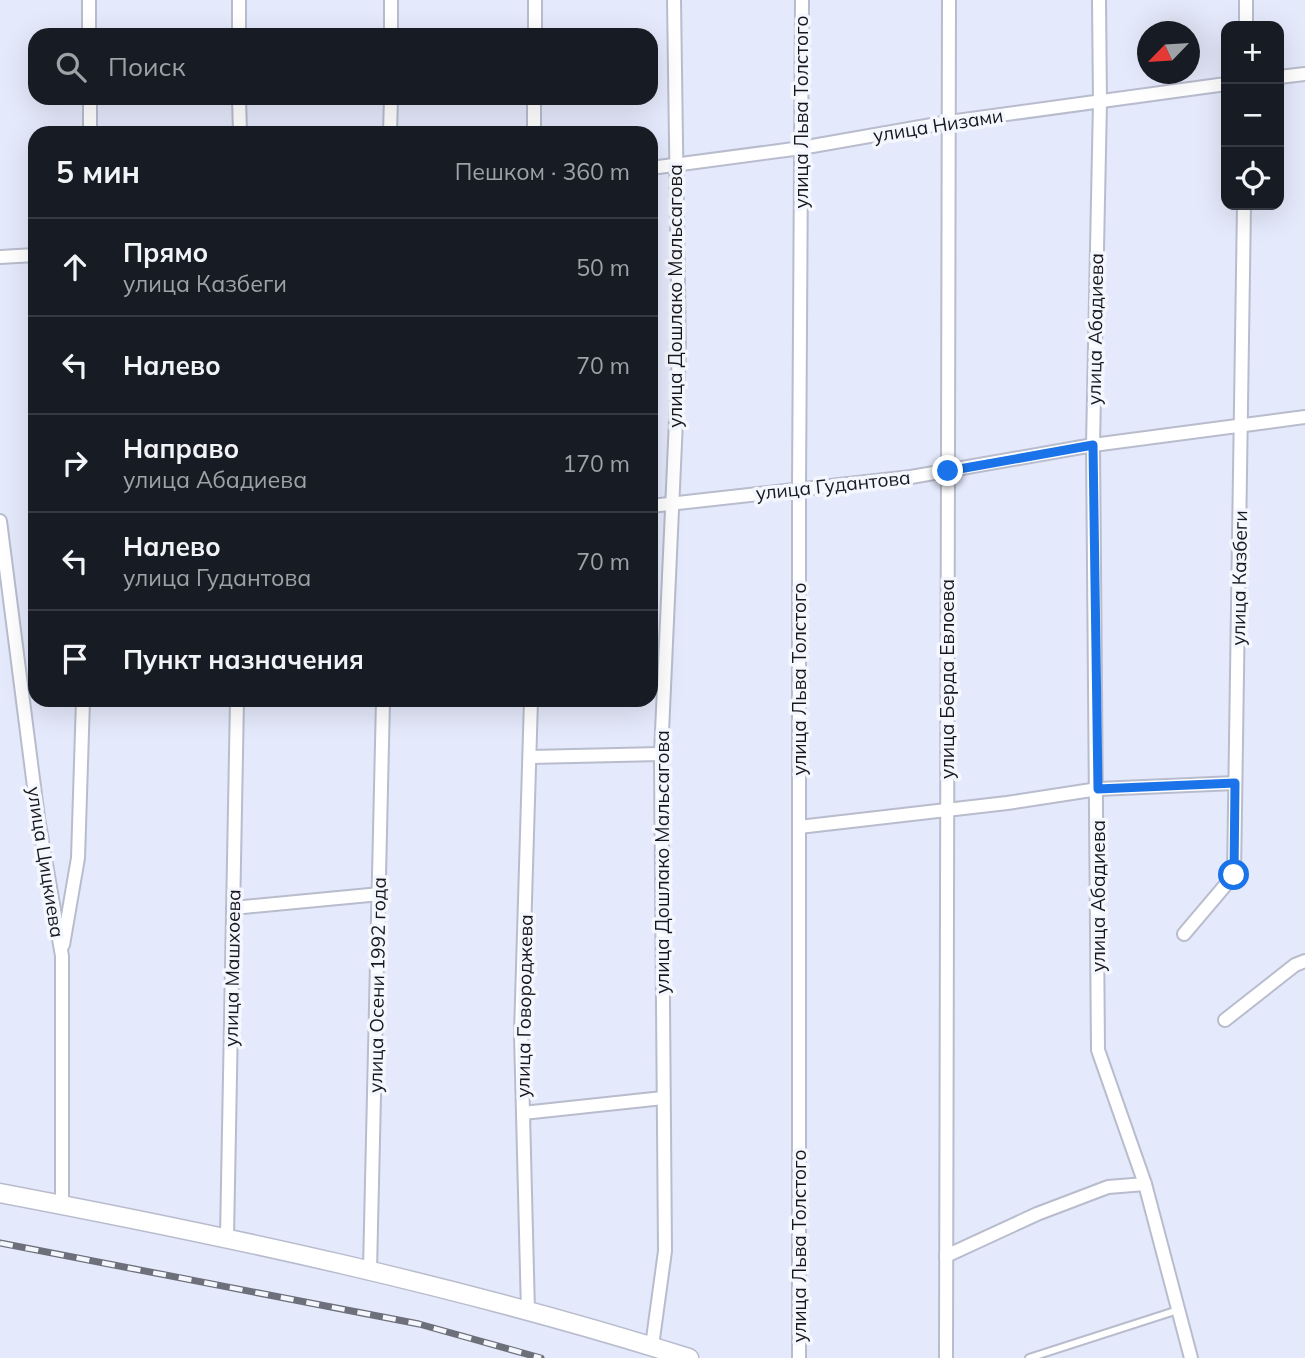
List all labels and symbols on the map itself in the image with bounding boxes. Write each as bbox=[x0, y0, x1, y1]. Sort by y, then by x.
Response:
street label: улица Льва Толстого bbox=[789, 15, 813, 209]
north arrow bbox=[1137, 21, 1200, 84]
street label: улица Низами bbox=[871, 103, 1005, 147]
street label: улица Дошлако Мальсагова bbox=[663, 164, 687, 428]
street label: улица Абадиева bbox=[1082, 253, 1108, 405]
route end bbox=[932, 455, 963, 486]
street label: улица Гудантова bbox=[754, 465, 912, 505]
street label: улица Казбеги bbox=[1226, 510, 1252, 646]
street label: улица Берда Евлоева bbox=[935, 579, 959, 779]
street label: улица Льва Толстого bbox=[787, 582, 811, 776]
street label: улица Дошлако Мальсагова bbox=[650, 730, 674, 994]
street label: улица Цицкиева bbox=[22, 785, 70, 939]
street label: улица Абадиева bbox=[1086, 820, 1110, 972]
route start bbox=[1218, 859, 1249, 890]
street label: улица Осени 1992 года bbox=[363, 877, 391, 1093]
street label: улица Машхоева bbox=[219, 889, 245, 1047]
street label: улица Говороджева bbox=[510, 914, 538, 1098]
street label: улица Льва Толстого bbox=[787, 1149, 811, 1343]

